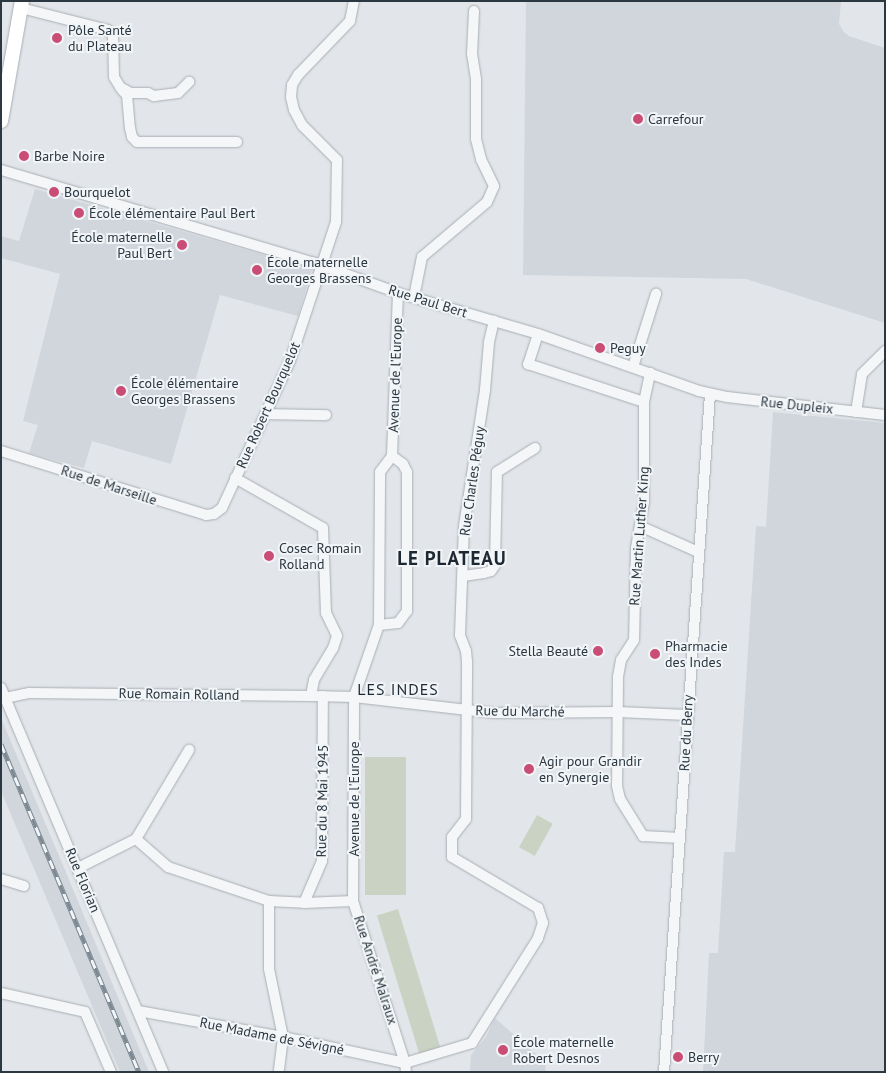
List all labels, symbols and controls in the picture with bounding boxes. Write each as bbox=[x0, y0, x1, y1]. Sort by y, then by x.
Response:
place label: Pôle Santé du Plateau bbox=[68, 22, 132, 54]
marker: Pôle Santé du Plateau bbox=[50, 31, 64, 45]
place label: Carrefour bbox=[648, 111, 703, 127]
marker: Carrefour bbox=[632, 113, 644, 125]
place label: Barbe Noire bbox=[34, 148, 105, 164]
marker: Barbe Noire bbox=[18, 150, 30, 162]
place label: Bourquelot bbox=[64, 184, 130, 200]
marker: Bourquelot bbox=[48, 186, 60, 198]
place label: École élémentaire Paul Bert bbox=[89, 205, 255, 221]
marker: École élémentaire Paul Bert bbox=[73, 207, 85, 219]
place label: École maternelle Paul Bert bbox=[71, 229, 172, 262]
marker: École maternelle Paul Bert bbox=[176, 239, 188, 251]
place label: École maternelle Georges Brassens bbox=[267, 254, 371, 286]
marker: École maternelle Georges Brassens bbox=[251, 264, 263, 276]
street label: Rue Paul Bert bbox=[387, 281, 469, 321]
street label: Avenue de l'Europe bbox=[385, 317, 405, 433]
street label: Rue Robert Bourquelot bbox=[233, 339, 303, 471]
place label: Peguy bbox=[610, 340, 646, 356]
marker: Peguy bbox=[594, 342, 606, 354]
place label: École élémentaire Georges Brassens bbox=[131, 375, 239, 408]
marker: École élémentaire Georges Brassens bbox=[115, 385, 127, 397]
street label: Rue Dupleix bbox=[760, 393, 834, 417]
street label: Rue Charles Péguy bbox=[456, 425, 488, 537]
street label: Rue de Marseille bbox=[59, 462, 159, 508]
street label: Rue Martin Luther King bbox=[626, 466, 652, 606]
place label: Cosec Romain Rolland bbox=[279, 540, 362, 572]
district label: LE PLATEAU bbox=[396, 548, 508, 570]
marker: Cosec Romain Rolland bbox=[263, 550, 275, 562]
place label: Pharmacie des Indes bbox=[665, 638, 728, 670]
place label: Stella Beauté bbox=[509, 643, 588, 659]
marker: Stella Beauté bbox=[592, 645, 604, 657]
marker: Pharmacie des Indes bbox=[649, 648, 661, 660]
district label: LES INDES bbox=[356, 679, 440, 699]
street label: Rue Romain Rolland bbox=[119, 685, 239, 703]
street label: Rue du Berry bbox=[676, 694, 696, 772]
street label: Rue du Marché bbox=[475, 702, 565, 720]
street label: Avenue de l'Europe bbox=[346, 742, 362, 856]
street label: Rue du 8 Mai 1945 bbox=[313, 744, 331, 858]
place label: Agir pour Grandir en Synergie bbox=[539, 753, 642, 786]
marker: Agir pour Grandir en Synergie bbox=[523, 763, 535, 775]
street label: Rue Florian bbox=[62, 845, 104, 915]
street label: Rue André Malraux bbox=[350, 913, 402, 1027]
street label: Rue Madame de Sévigné bbox=[198, 1014, 346, 1058]
place label: École maternelle Robert Desnos bbox=[513, 1034, 614, 1066]
marker: École maternelle Robert Desnos bbox=[497, 1044, 509, 1056]
place label: Berry bbox=[688, 1049, 719, 1065]
marker: Berry bbox=[672, 1051, 684, 1063]

